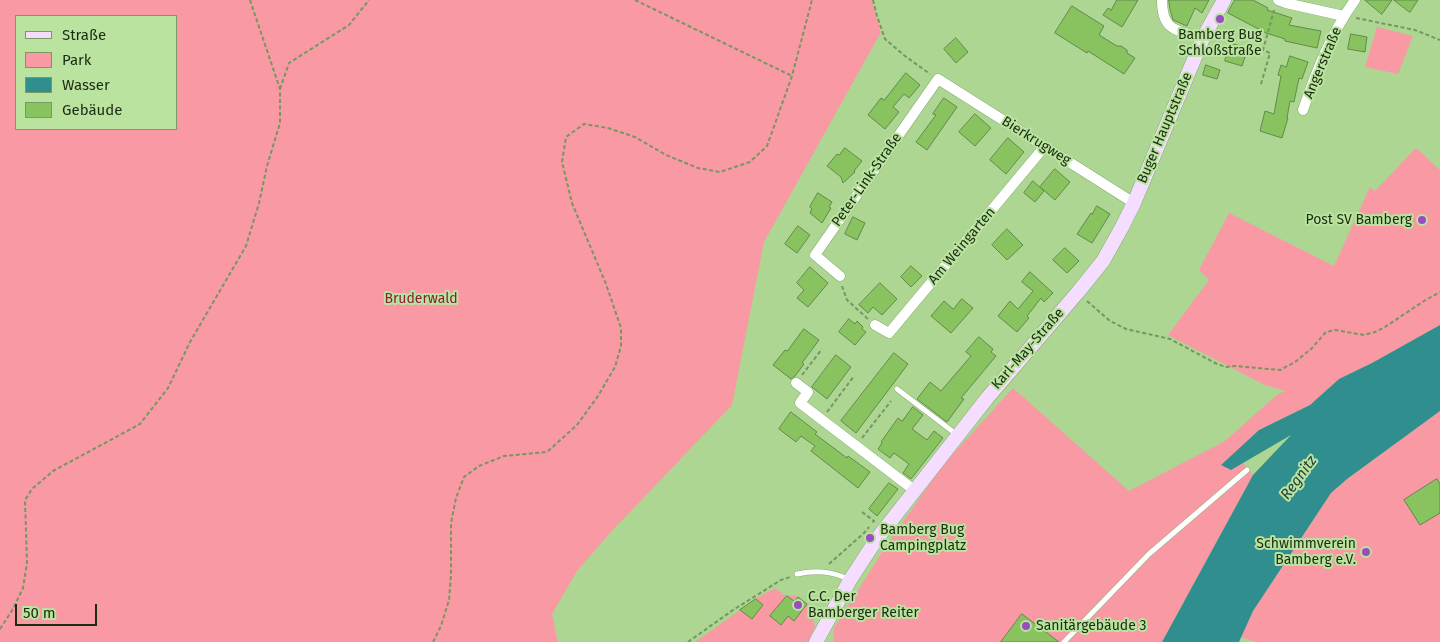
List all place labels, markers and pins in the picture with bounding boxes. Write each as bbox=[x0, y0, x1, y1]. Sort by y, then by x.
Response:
marker: Bamberg Bug Schloßstraße bbox=[1214, 13, 1226, 25]
place label: Bamberg Bug Schloßstraße bbox=[1178, 27, 1262, 59]
place label: Post SV Bamberg bbox=[1305, 212, 1412, 228]
marker: Post SV Bamberg bbox=[1416, 214, 1428, 226]
place label: Bamberg Bug Campingplatz bbox=[880, 522, 966, 554]
marker: Bamberg Bug Campingplatz bbox=[864, 532, 876, 544]
place label: Schwimmverein Bamberg e.V. bbox=[1256, 536, 1356, 568]
marker: Schwimmverein Bamberg e.V. bbox=[1360, 546, 1372, 558]
place label: C.C. Der Bamberger Reiter bbox=[808, 589, 919, 622]
marker: C.C. Der Bamberger Reiter bbox=[792, 599, 804, 611]
place label: Sanitärgebäude 3 bbox=[1036, 618, 1146, 634]
marker: Sanitärgebäude 3 bbox=[1020, 620, 1032, 632]

